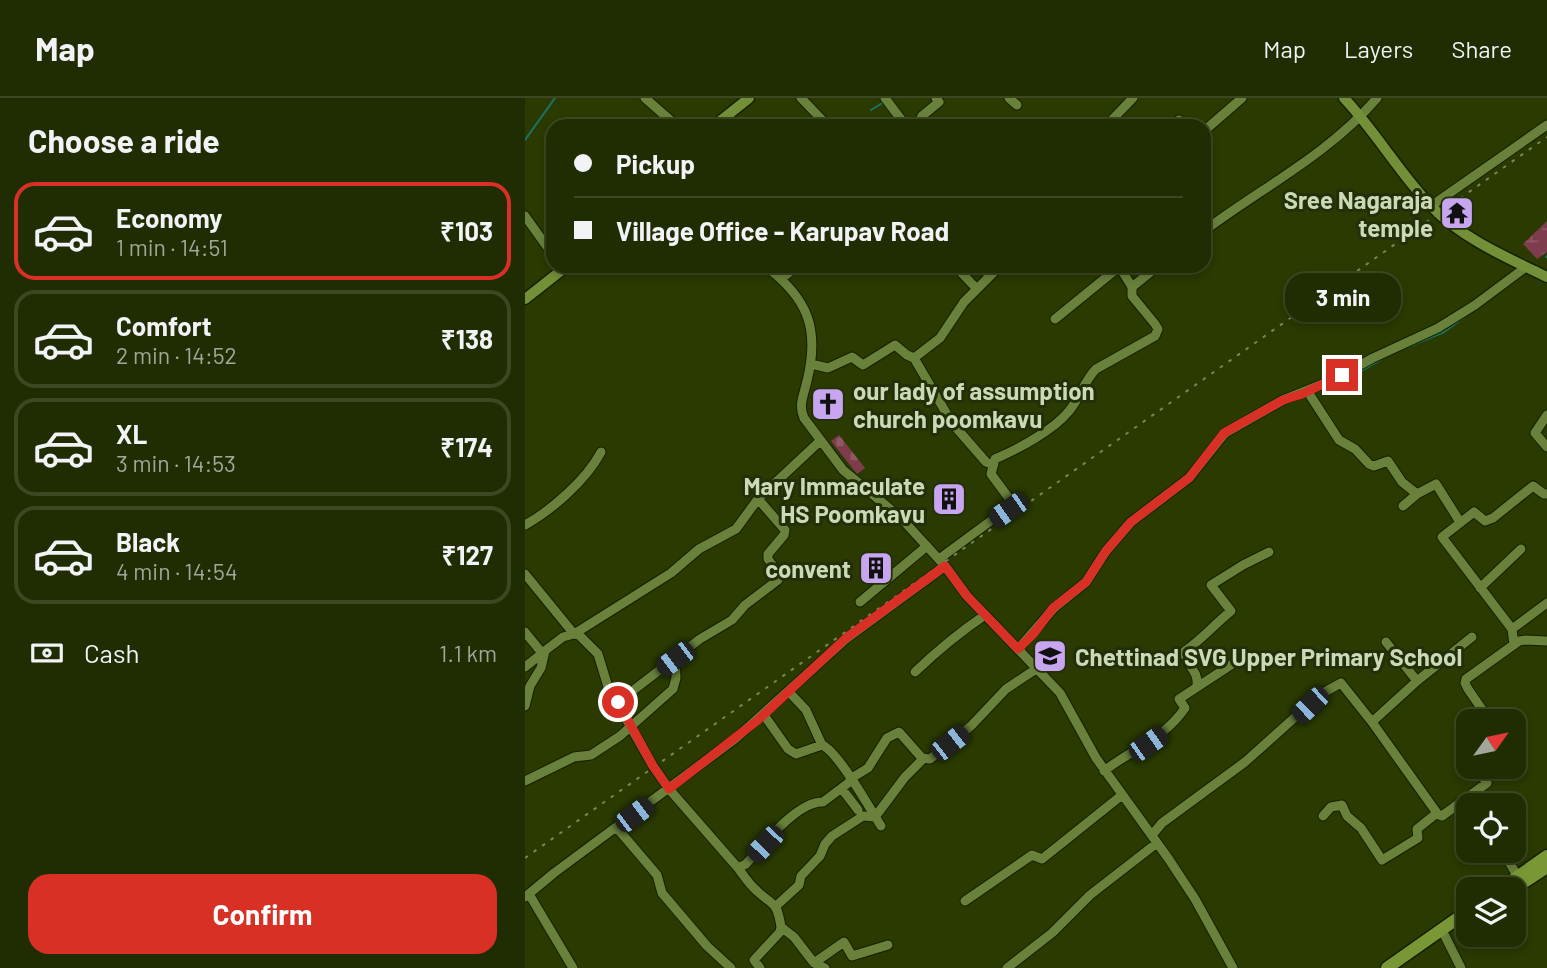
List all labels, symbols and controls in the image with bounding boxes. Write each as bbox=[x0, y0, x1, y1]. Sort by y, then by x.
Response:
text: Map bbox=[35, 28, 95, 68]
text: Map bbox=[1263, 34, 1306, 63]
text: Layers bbox=[1344, 34, 1413, 63]
text: Share bbox=[1451, 34, 1512, 63]
text: Choose a ride bbox=[28, 121, 220, 159]
text: Pickup bbox=[616, 148, 695, 179]
place label: Sree Nagaraja temple bbox=[1284, 185, 1433, 242]
temple icon: Sree Nagaraja temple bbox=[1438, 194, 1476, 232]
icon: car bbox=[32, 200, 95, 263]
text: Economy bbox=[116, 202, 222, 233]
text: ₹103 bbox=[440, 215, 493, 246]
text: Village Office - Karupav Road bbox=[616, 215, 949, 246]
text: 1 min · 14:51 bbox=[116, 233, 228, 261]
callout: 3 min bbox=[1284, 274, 1400, 322]
text: 3 min bbox=[1316, 283, 1370, 311]
icon: car bbox=[32, 308, 95, 371]
text: Comfort bbox=[116, 310, 212, 341]
text: ₹138 bbox=[441, 323, 493, 354]
text: 2 min · 14:52 bbox=[116, 341, 237, 369]
route end bbox=[1326, 359, 1358, 391]
place label: our lady of assumption church poomkavu bbox=[853, 376, 1095, 433]
church icon: our lady of assumption church poomkavu bbox=[809, 385, 847, 423]
icon: car bbox=[32, 416, 95, 479]
text: XL bbox=[116, 418, 147, 449]
text: ₹174 bbox=[440, 431, 493, 462]
text: 3 min · 14:53 bbox=[116, 449, 236, 477]
place label: Mary Immaculate HS Poomkavu bbox=[743, 471, 925, 528]
building icon: Mary Immaculate HS Poomkavu bbox=[930, 480, 968, 518]
car bbox=[985, 489, 1032, 531]
icon: car bbox=[32, 524, 95, 587]
text: Black bbox=[116, 526, 180, 557]
text: ₹127 bbox=[441, 539, 493, 570]
building icon: convent bbox=[857, 549, 895, 587]
place label: convent bbox=[765, 554, 851, 583]
text: 4 min · 14:54 bbox=[116, 557, 238, 585]
icon: cash bbox=[28, 634, 66, 672]
text: Cash bbox=[84, 637, 139, 668]
school or university icon: Chettinad SVG Upper Primary School bbox=[1031, 637, 1069, 675]
car bbox=[652, 638, 699, 680]
text: 1.1 km bbox=[439, 639, 497, 667]
place label: Chettinad SVG Upper Primary School bbox=[1075, 642, 1462, 671]
car bbox=[1288, 683, 1333, 727]
route start bbox=[602, 686, 634, 718]
north arrow bbox=[1456, 709, 1526, 779]
map controls bbox=[1456, 709, 1526, 947]
car bbox=[927, 722, 974, 764]
car bbox=[1125, 723, 1172, 765]
button: locate bbox=[1456, 793, 1526, 863]
car bbox=[611, 794, 658, 836]
car bbox=[743, 822, 788, 866]
button: Confirm bbox=[28, 874, 497, 954]
button: layers bbox=[1456, 877, 1526, 947]

